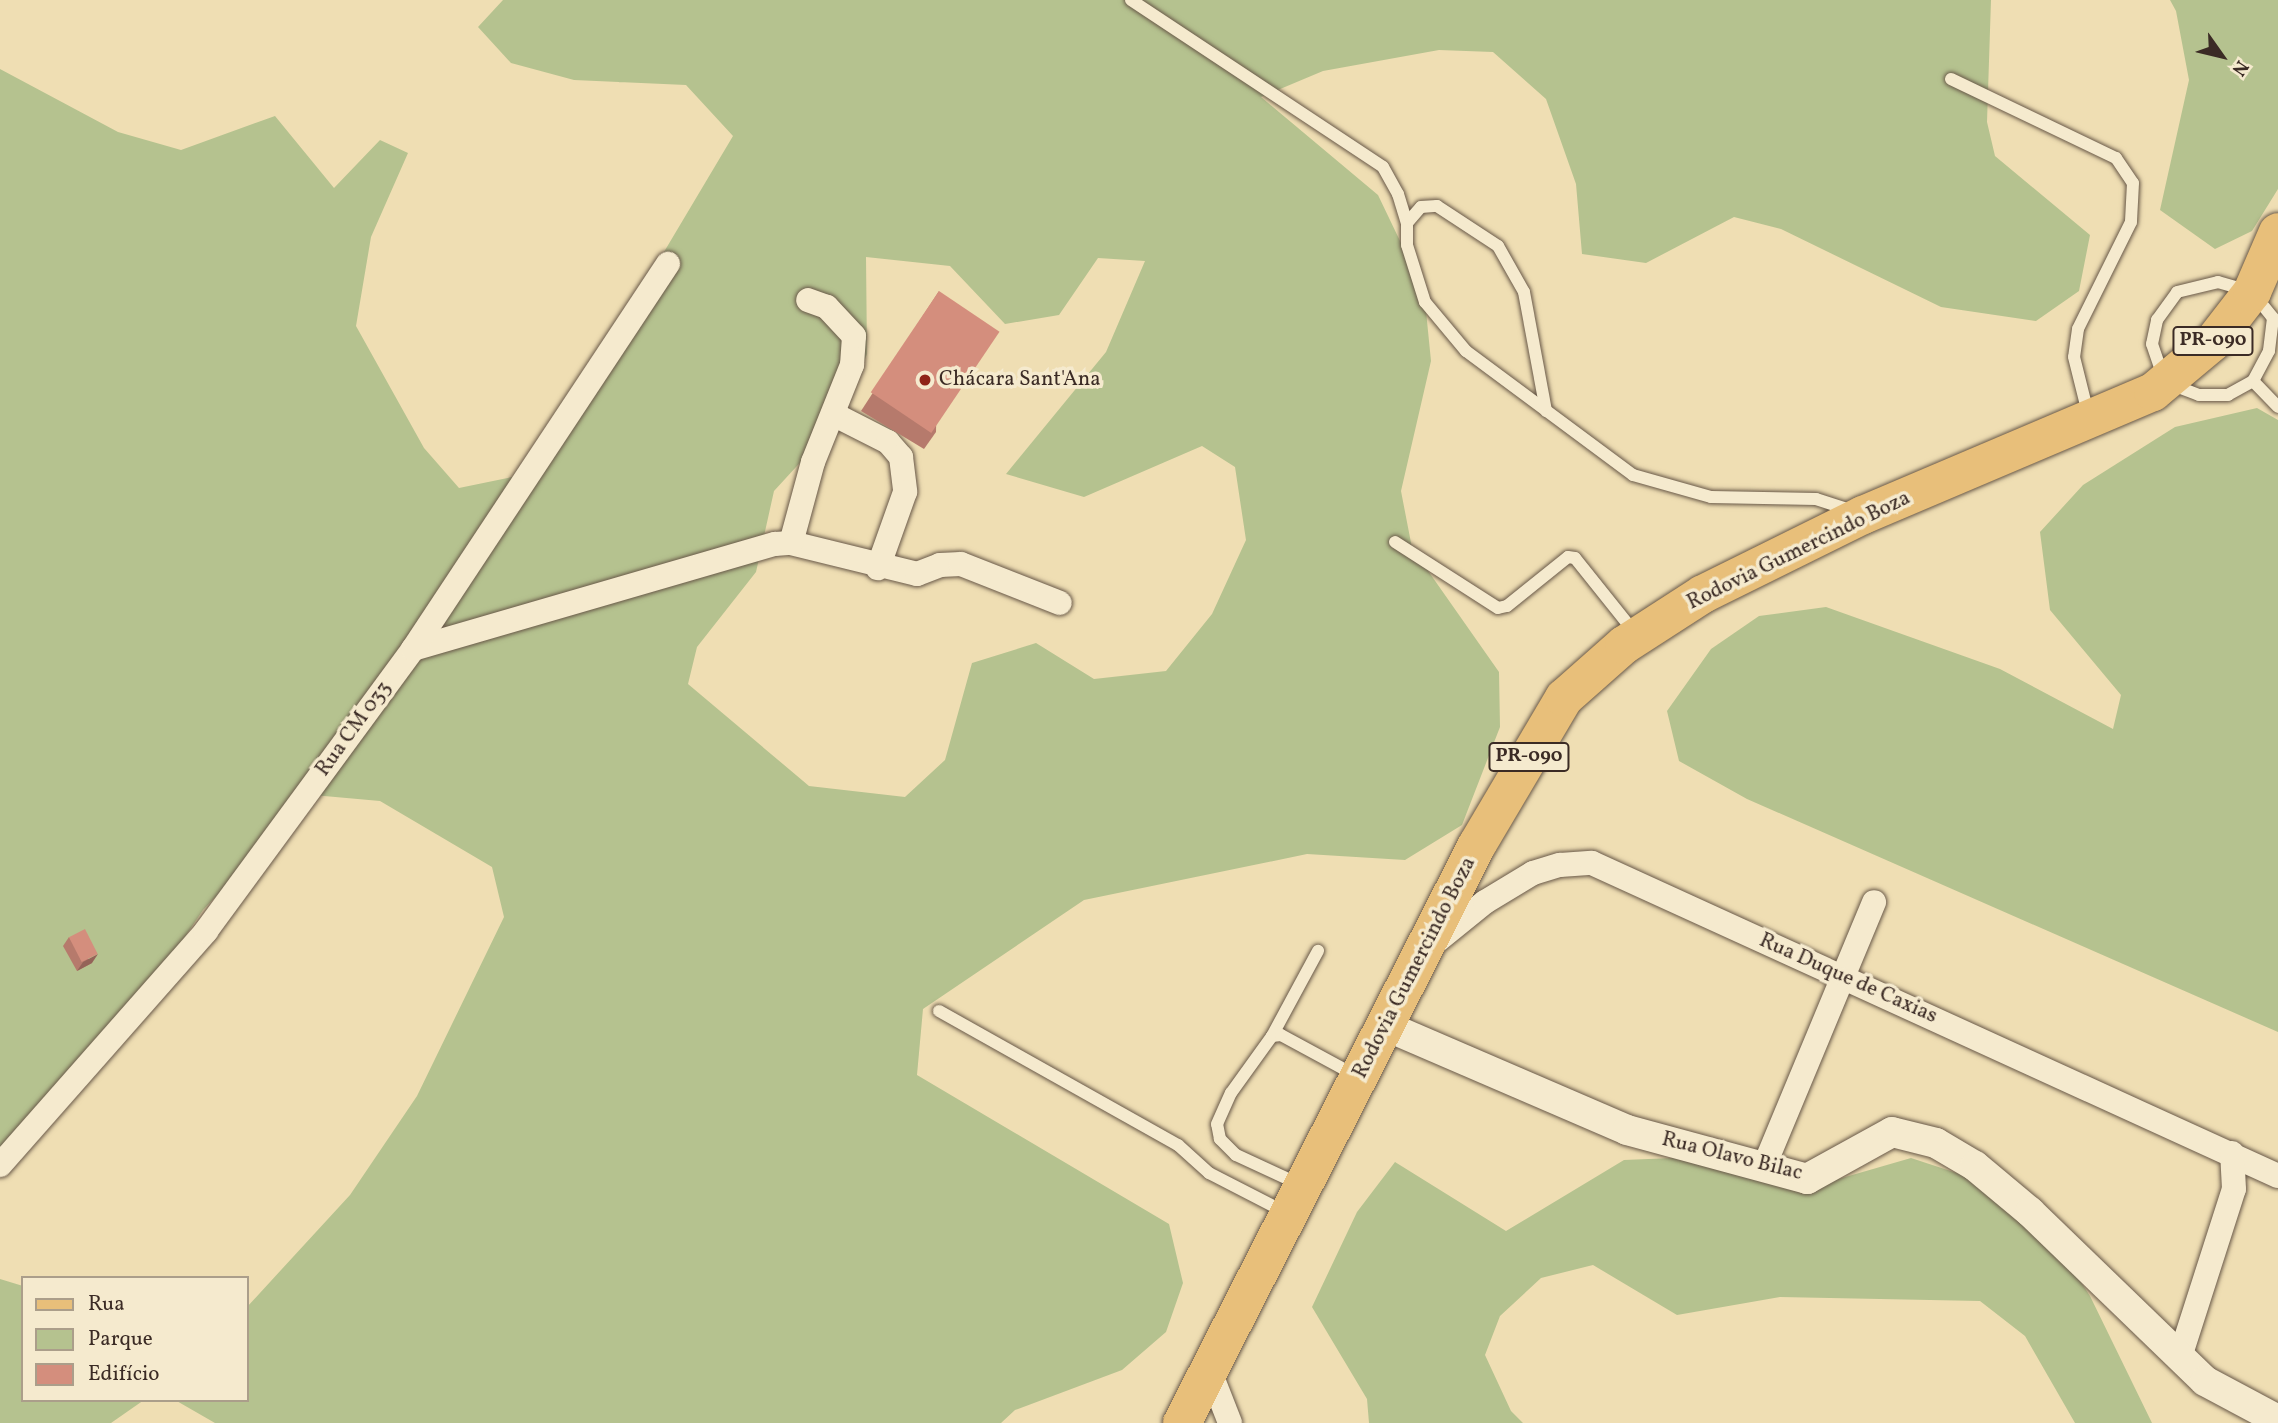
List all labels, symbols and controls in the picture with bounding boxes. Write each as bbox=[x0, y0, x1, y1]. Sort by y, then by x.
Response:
north arrow bbox=[2187, 21, 2257, 91]
text: N bbox=[2225, 55, 2254, 81]
road number: PR-090 bbox=[2171, 326, 2255, 356]
place label: Chácara Sant'Ana bbox=[939, 367, 1101, 393]
marker: Chácara Sant'Ana bbox=[917, 372, 933, 388]
street label: Rodovia Gumercindo Boza bbox=[1683, 486, 1915, 616]
street label: Rua CM 033 bbox=[311, 676, 397, 782]
road number: PR-090 bbox=[1487, 742, 1571, 772]
street label: Rodovia Gumercindo Boza bbox=[1348, 853, 1482, 1083]
street label: Rua Duque de Caxias bbox=[1755, 928, 1941, 1030]
street label: Rua Olavo Bilac bbox=[1659, 1127, 1805, 1187]
legend bbox=[21, 1276, 248, 1402]
text: Rua bbox=[88, 1290, 125, 1319]
text: Parque bbox=[88, 1325, 153, 1354]
text: Edifício bbox=[88, 1360, 160, 1389]

